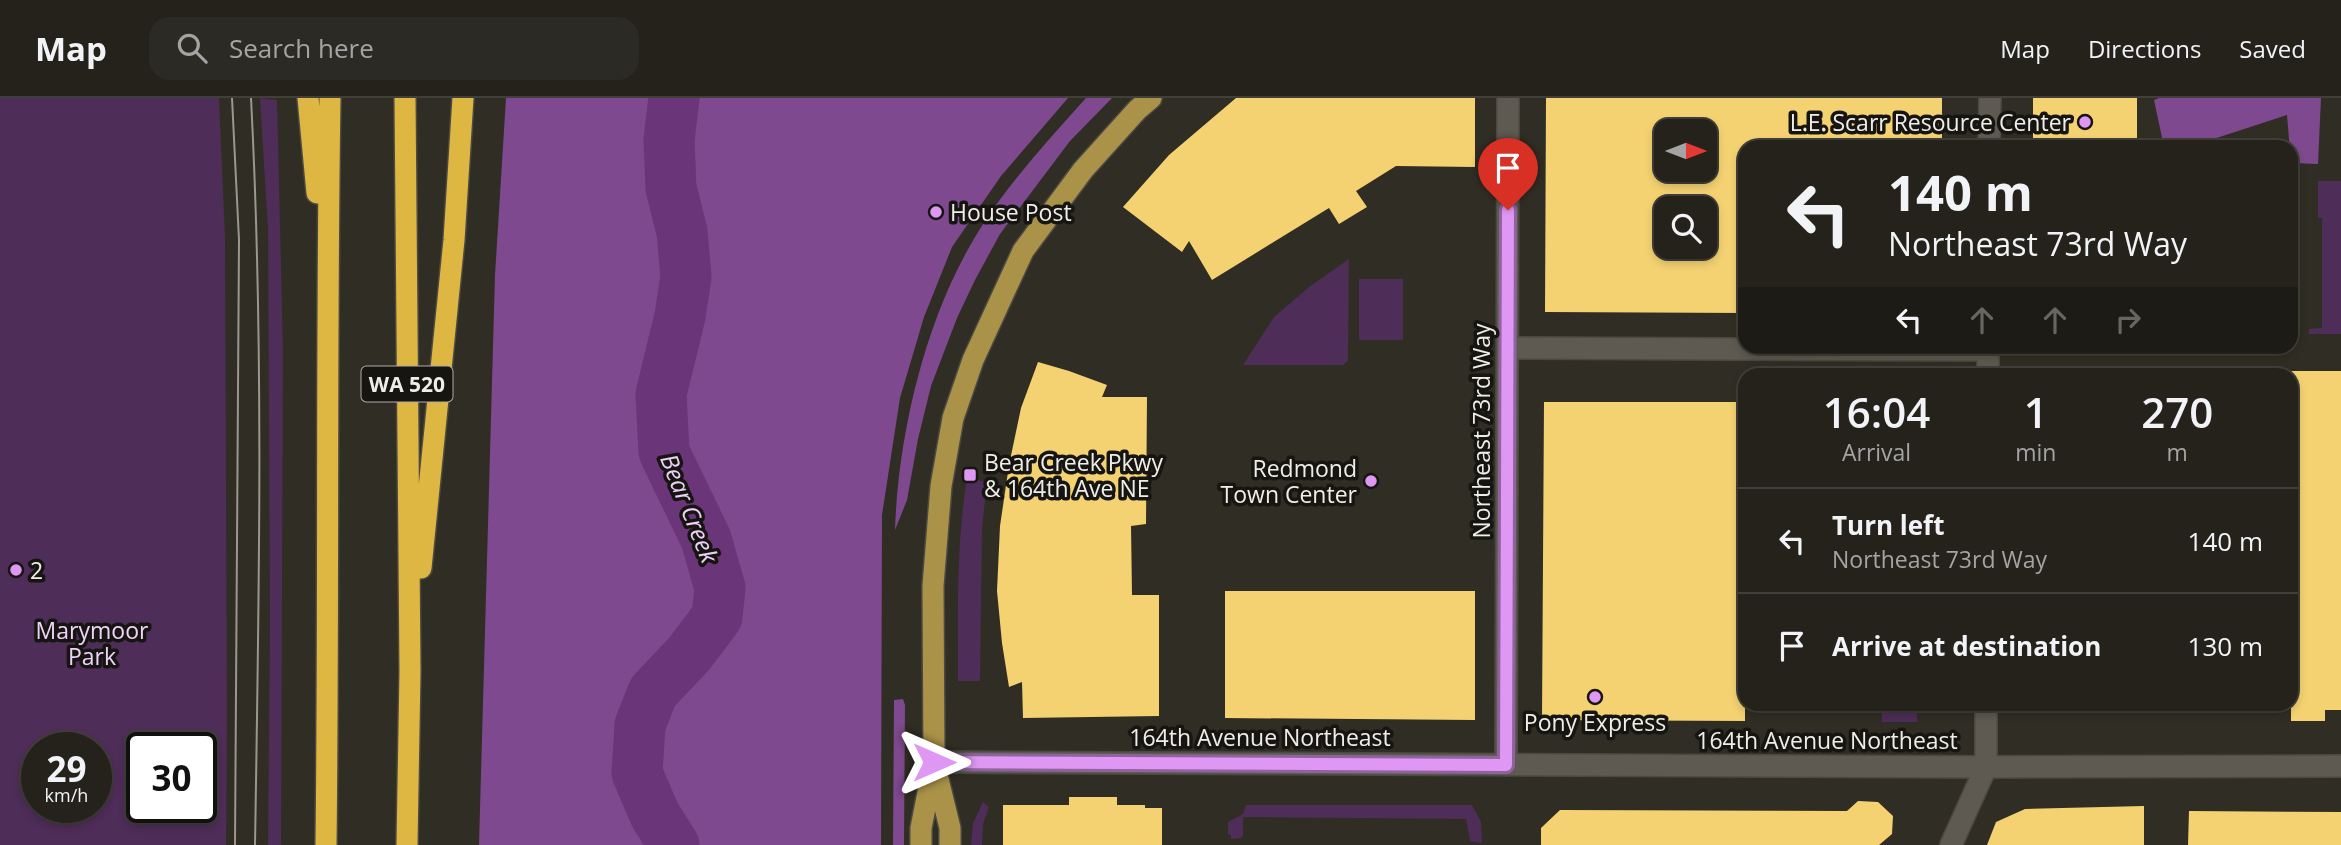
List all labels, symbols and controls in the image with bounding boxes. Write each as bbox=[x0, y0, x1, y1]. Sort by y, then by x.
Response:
search box bbox=[149, 17, 639, 80]
text: Map bbox=[35, 26, 107, 71]
icon: search bbox=[173, 29, 211, 67]
text: Search here bbox=[229, 30, 374, 66]
text: Map bbox=[2000, 32, 2050, 65]
text: Directions bbox=[2088, 32, 2201, 65]
text: Saved bbox=[2239, 32, 2306, 65]
place label: L.E. Scarr Resource Center bbox=[1790, 106, 2072, 138]
marker: L.E. Scarr Resource Center bbox=[2077, 114, 2093, 130]
north arrow bbox=[1654, 119, 1717, 182]
map controls bbox=[1654, 119, 1717, 259]
pin bbox=[1478, 138, 1538, 210]
icon: arrive bbox=[1489, 149, 1527, 187]
text: 140 m bbox=[1888, 159, 2033, 225]
icon: left bbox=[1773, 168, 1864, 259]
place label: House Post bbox=[950, 196, 1072, 228]
button: search bbox=[1654, 196, 1717, 259]
marker: House Post bbox=[928, 204, 944, 220]
text: Northeast 73rd Way bbox=[1888, 222, 2187, 265]
icon: left bbox=[1890, 301, 1928, 339]
icon: ahead bbox=[1963, 301, 2001, 339]
icon: ahead bbox=[2036, 301, 2074, 339]
icon: right bbox=[2109, 301, 2147, 339]
street label: Northeast 73rd Way bbox=[1465, 323, 1497, 538]
road number: WA 520 bbox=[362, 366, 452, 402]
text: 16:04 bbox=[1823, 383, 1930, 440]
text: 1 bbox=[2024, 383, 2048, 440]
text: 270 bbox=[2141, 383, 2213, 440]
text: Arrival bbox=[1842, 436, 1911, 468]
text: min bbox=[2015, 436, 2056, 468]
text: m bbox=[2167, 436, 2188, 468]
place label: Bear Creek Pkwy & 164th Ave NE bbox=[984, 446, 1163, 504]
water label: Bear Creek bbox=[653, 449, 727, 569]
place label: Redmond Town Center bbox=[1221, 452, 1358, 510]
marker: Bear Creek Pkwy & 164th Ave NE bbox=[962, 467, 978, 483]
marker: Redmond Town Center bbox=[1363, 473, 1379, 489]
text: Turn left bbox=[1832, 507, 1944, 543]
icon: left bbox=[1773, 522, 1811, 560]
text: 140 m bbox=[2188, 523, 2263, 559]
text: Northeast 73rd Way bbox=[1832, 543, 2047, 575]
place label: 2 bbox=[30, 554, 43, 586]
marker: 2 bbox=[8, 562, 24, 578]
park label: Marymoor Park bbox=[36, 614, 149, 672]
icon: arrive bbox=[1773, 627, 1811, 665]
text: Arrive at destination bbox=[1832, 628, 2101, 664]
text: 130 m bbox=[2188, 628, 2263, 664]
marker: Pony Express bbox=[1587, 689, 1603, 705]
place label: Pony Express bbox=[1524, 706, 1666, 738]
street label: 164th Avenue Northeast bbox=[1129, 721, 1391, 753]
street label: 164th Avenue Northeast bbox=[1696, 724, 1958, 756]
position arrow bbox=[897, 725, 971, 799]
speed limit sign: 30 bbox=[126, 732, 217, 823]
text: 29 bbox=[46, 745, 87, 792]
text: km/h bbox=[45, 783, 88, 807]

